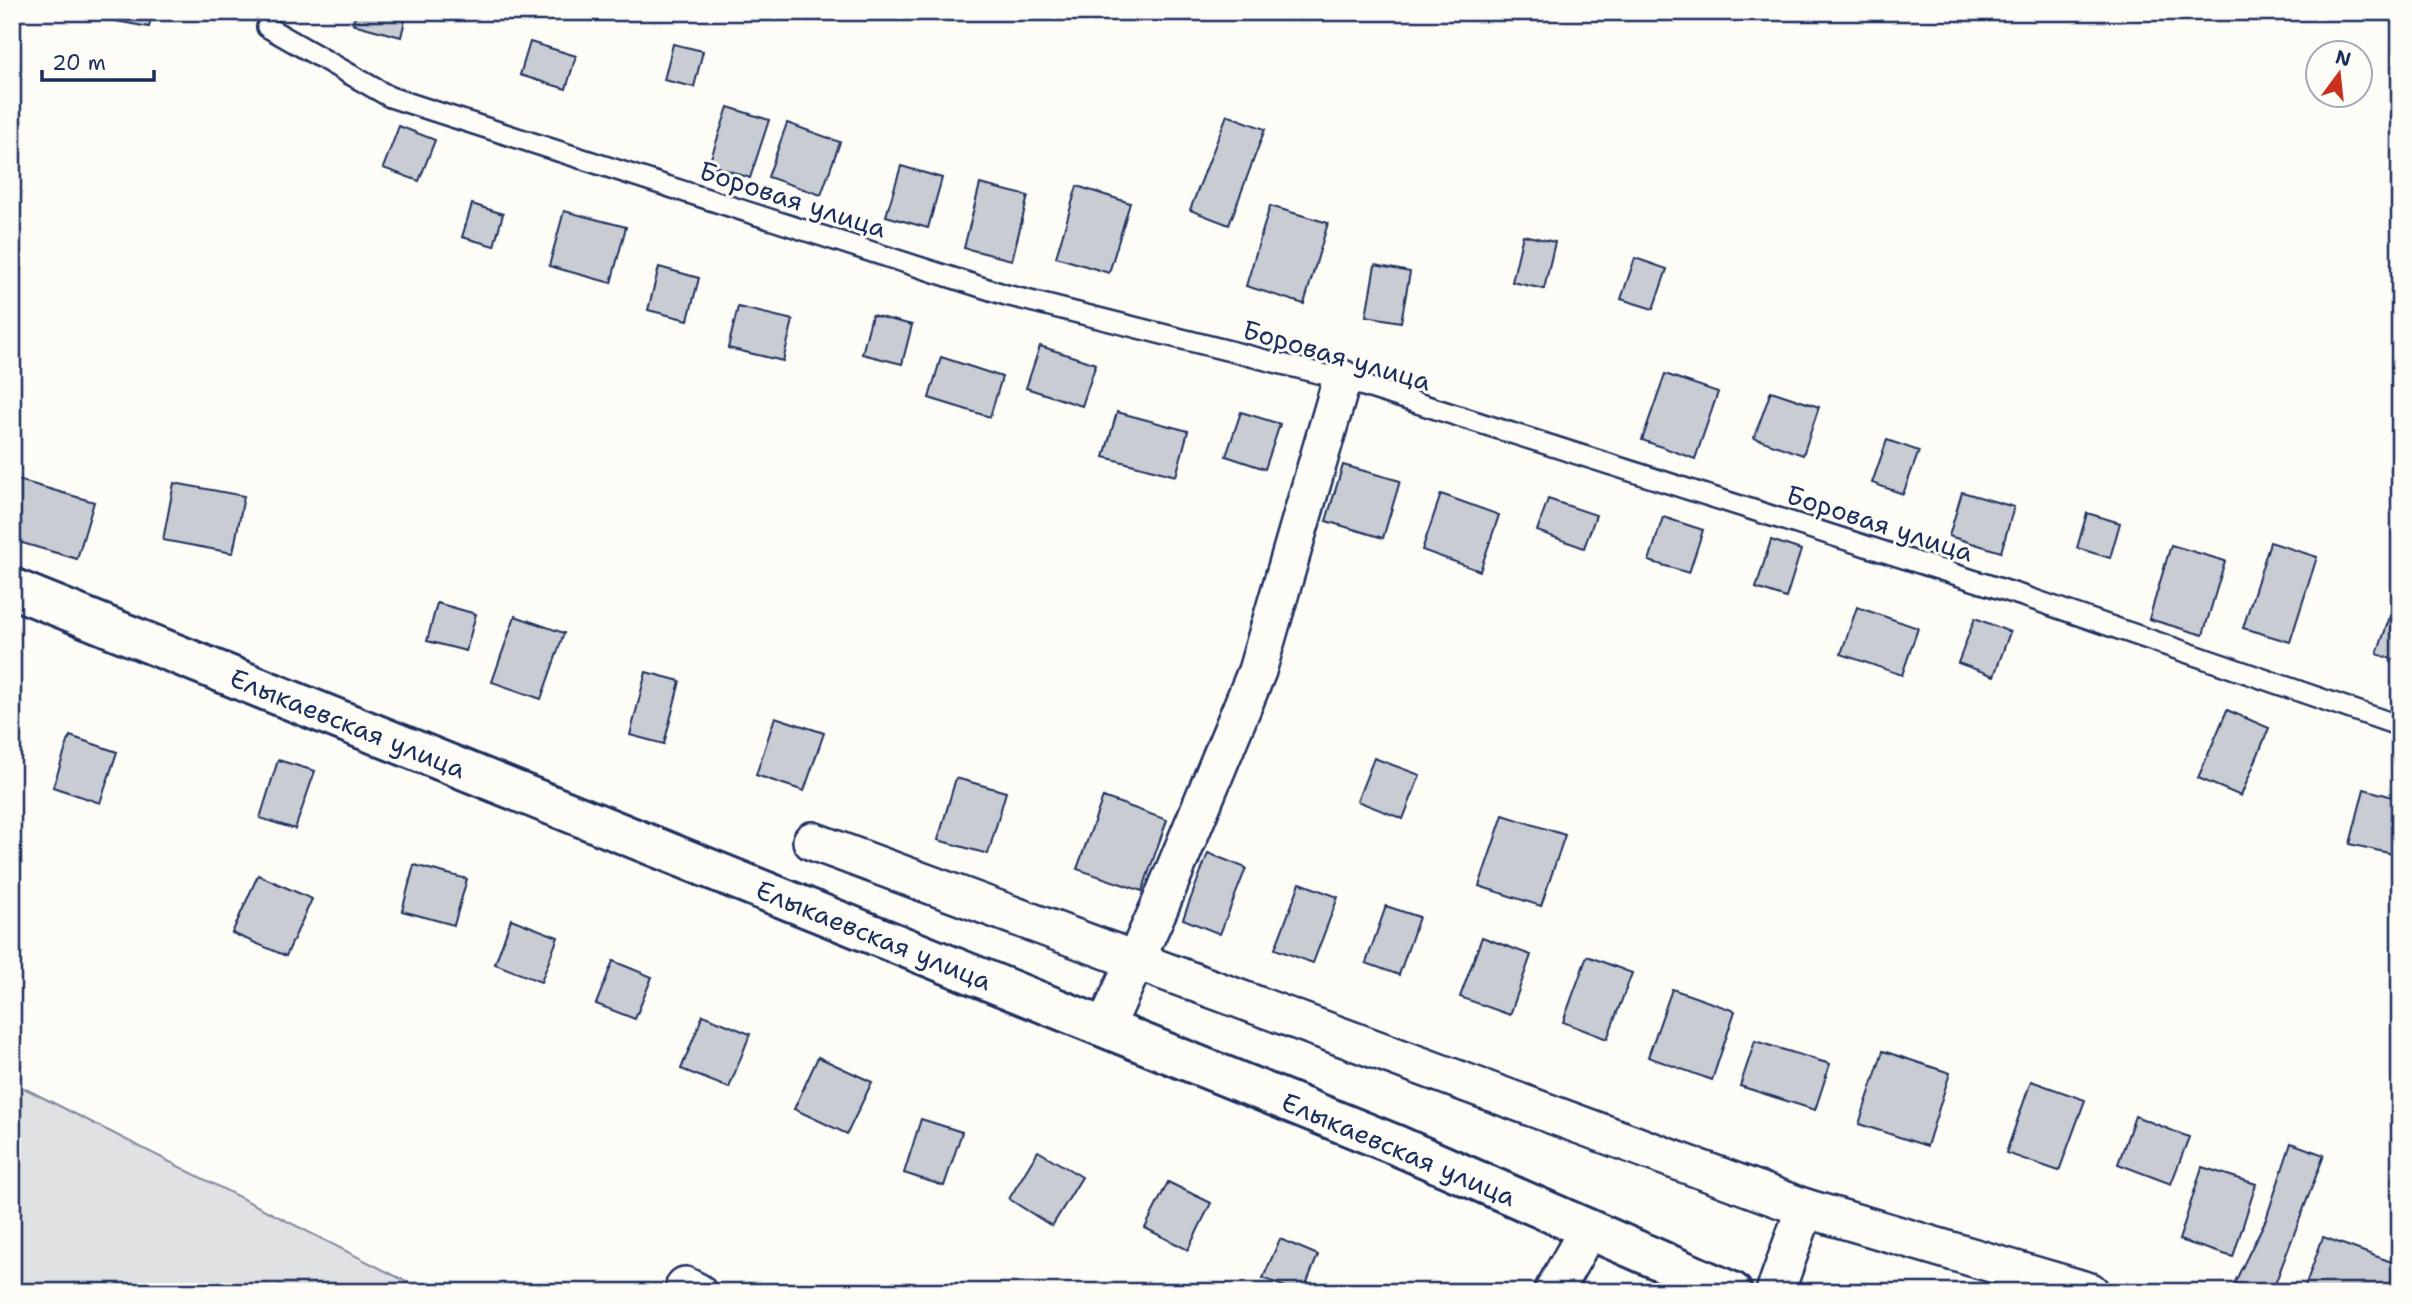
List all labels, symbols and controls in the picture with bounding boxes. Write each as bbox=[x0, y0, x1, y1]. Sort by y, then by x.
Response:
scale bar bbox=[42, 38, 154, 82]
north arrow bbox=[2304, 38, 2374, 108]
text: N bbox=[2333, 44, 2354, 72]
text: 20 m bbox=[52, 49, 106, 77]
street label: Боровая улица bbox=[695, 152, 891, 246]
street label: Боровая улица bbox=[1239, 311, 1435, 399]
street label: Боровая улица bbox=[1782, 476, 1978, 570]
street label: Елыкаевская улица bbox=[225, 660, 471, 786]
street label: Елыкаевская улица bbox=[751, 872, 997, 998]
street label: Елыкаевская улица bbox=[1276, 1084, 1522, 1214]

